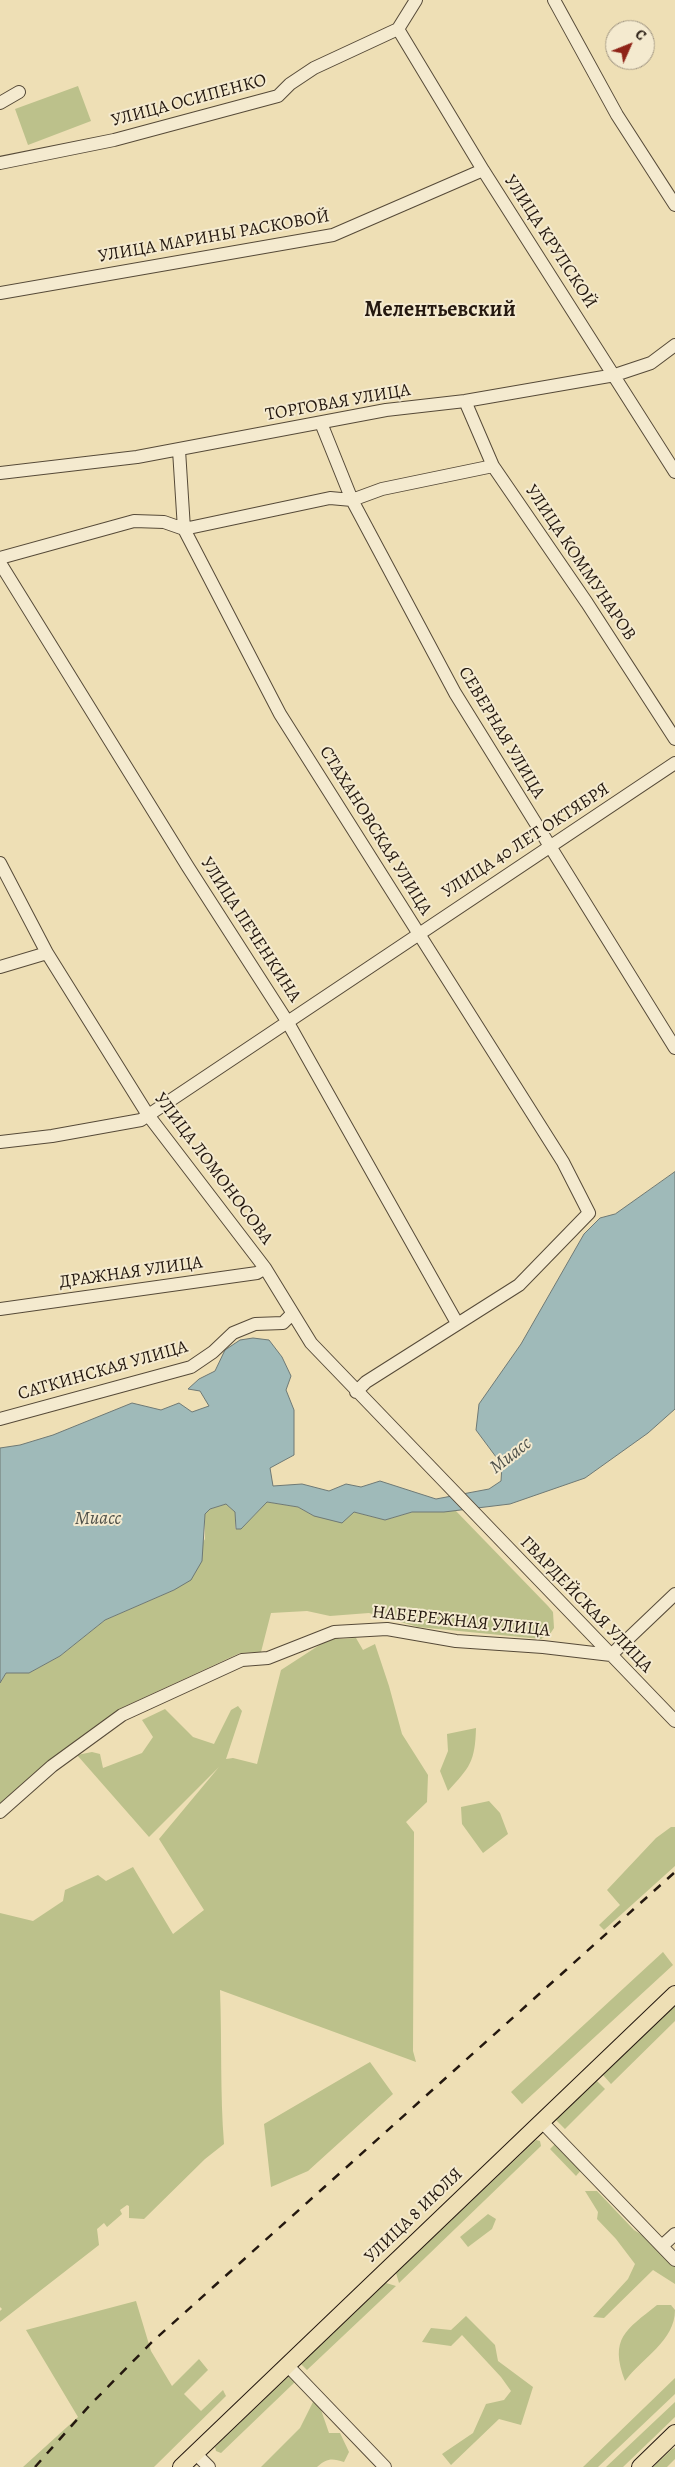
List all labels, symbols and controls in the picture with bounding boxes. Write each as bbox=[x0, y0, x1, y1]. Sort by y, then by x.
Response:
north arrow bbox=[605, 20, 655, 70]
text: С bbox=[631, 25, 650, 45]
street label: УЛИЦА ОСИПЕНКО bbox=[109, 70, 269, 132]
street label: УЛИЦА КРУПСКОЙ bbox=[499, 171, 601, 313]
street label: УЛИЦА МАРИНЫ РАСКОВОЙ bbox=[97, 206, 331, 268]
district label: Мелентьевский bbox=[364, 298, 516, 324]
street label: ТОРГОВАЯ УЛИЦА bbox=[264, 380, 412, 426]
street label: УЛИЦА КОММУНАРОВ bbox=[520, 481, 640, 645]
street label: СЕВЕРНАЯ УЛИЦА bbox=[453, 663, 549, 803]
street label: СТАХАНОВСКАЯ УЛИЦА bbox=[314, 742, 436, 920]
street label: УЛИЦА 40 ЛЕТ ОКТЯБРЯ bbox=[438, 779, 614, 903]
street label: УЛИЦА ПЕЧЕНКИНА bbox=[195, 853, 305, 1007]
street label: УЛИЦА ЛОМОНОСОВА bbox=[149, 1089, 277, 1249]
street label: ДРАЖНАЯ УЛИЦА bbox=[58, 1252, 204, 1294]
street label: САТКИНСКАЯ УЛИЦА bbox=[16, 1336, 190, 1406]
water label: Миасс bbox=[486, 1433, 536, 1479]
water label: Миасс bbox=[75, 1508, 121, 1530]
street label: ГВАРДЕЙСКАЯ УЛИЦА bbox=[515, 1532, 657, 1678]
street label: НАБЕРЕЖНАЯ УЛИЦА bbox=[371, 1602, 551, 1642]
street label: УЛИЦА 8 ИЮЛЯ bbox=[360, 2164, 468, 2268]

